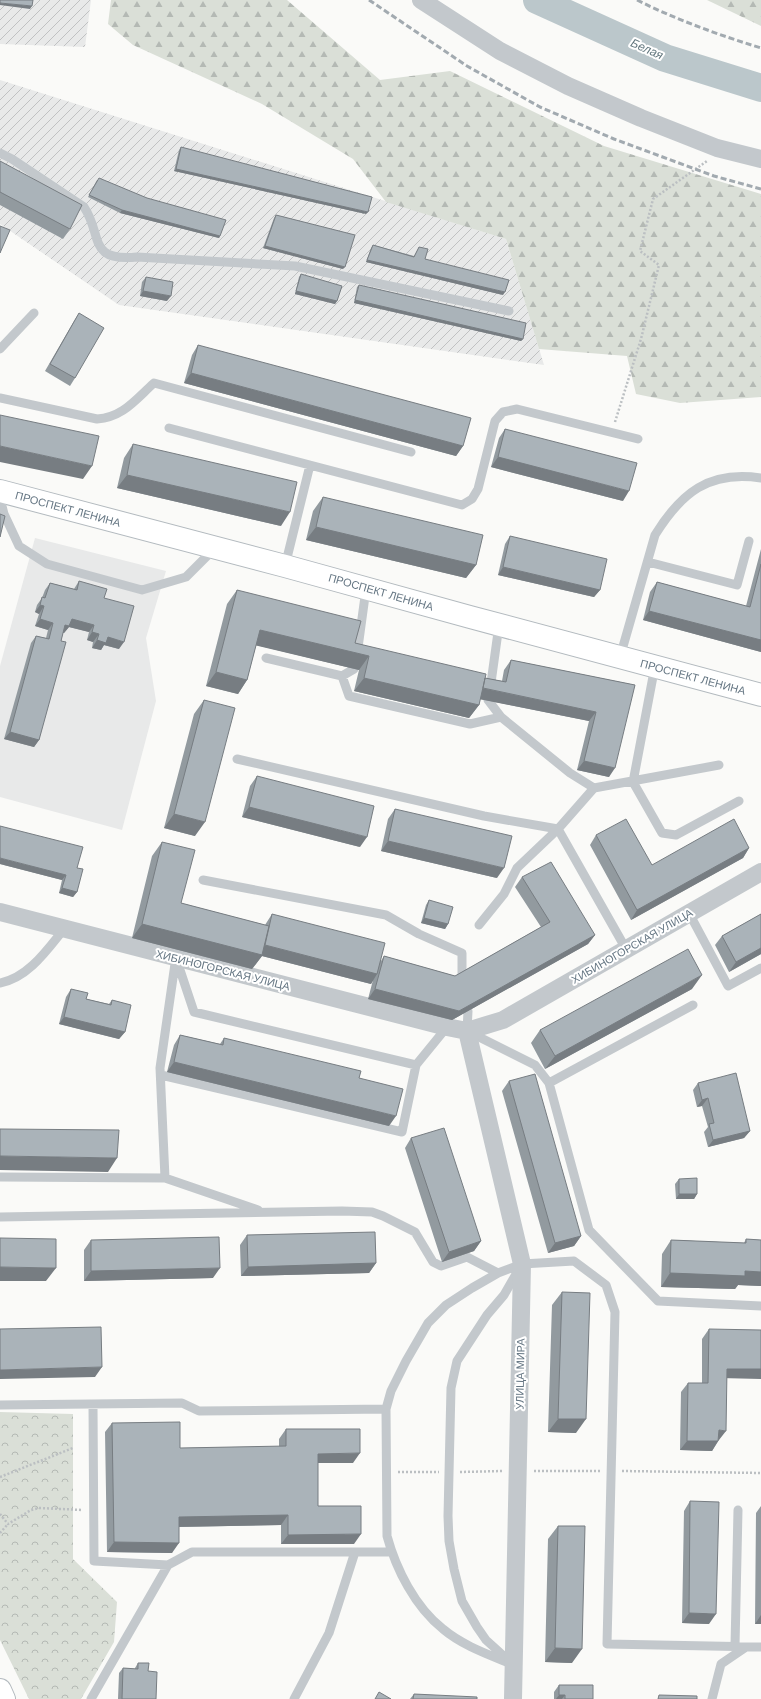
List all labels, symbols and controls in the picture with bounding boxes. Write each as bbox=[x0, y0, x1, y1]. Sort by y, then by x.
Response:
water label: Белая bbox=[628, 35, 666, 63]
street label: ПРОСПЕКТ ЛЕНИНА bbox=[14, 488, 123, 530]
street label: ПРОСПЕКТ ЛЕНИНА bbox=[327, 570, 436, 614]
street label: ПРОСПЕКТ ЛЕНИНА bbox=[639, 656, 748, 698]
street label: ХИБИНОГОРСКАЯ УЛИЦА bbox=[569, 905, 696, 987]
street label: ХИБИНОГОРСКАЯ УЛИЦА bbox=[154, 947, 292, 994]
street label: УЛИЦА МИРА bbox=[512, 1338, 528, 1410]

